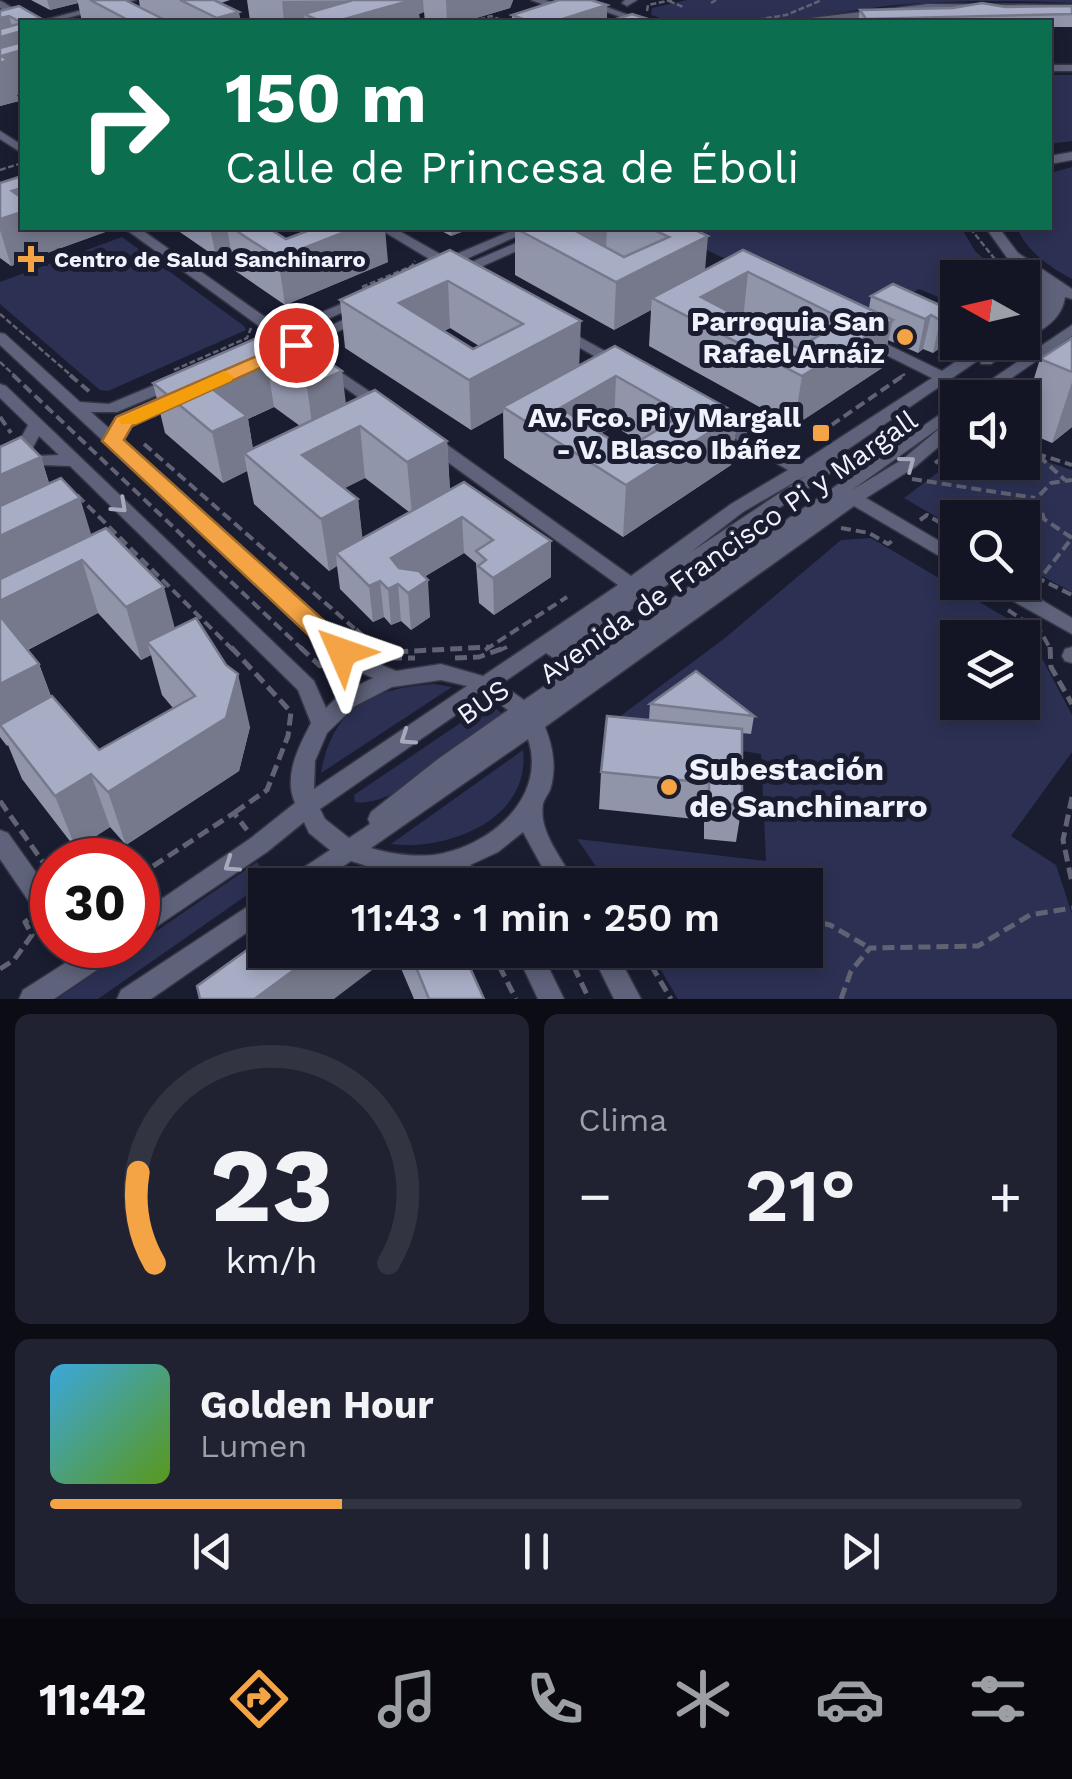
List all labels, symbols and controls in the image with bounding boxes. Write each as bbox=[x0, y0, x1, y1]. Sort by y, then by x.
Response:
text: 150 m bbox=[225, 57, 427, 139]
icon: right bbox=[60, 60, 190, 190]
text: Calle de Princesa de Éboli bbox=[225, 141, 799, 194]
marker: Centro de Salud Sanchinarro bbox=[18, 246, 44, 272]
place label: Centro de Salud Sanchinarro bbox=[54, 247, 366, 272]
north arrow bbox=[940, 260, 1040, 360]
map controls bbox=[940, 260, 1040, 720]
pin bbox=[254, 303, 339, 388]
place label: Parroquia San Rafael Arnáiz bbox=[691, 305, 885, 370]
icon: arrive bbox=[269, 318, 324, 373]
marker: Parroquia San Rafael Arnáiz bbox=[894, 326, 916, 348]
button: sound bbox=[940, 380, 1040, 480]
place label: Av. Fco. Pi y Margall - V. Blasco Ibáñez bbox=[528, 401, 802, 466]
street label: Avenida de Francisco Pi y Margall bbox=[533, 403, 924, 691]
marker: Av. Fco. Pi y Margall - V. Blasco Ibáñez bbox=[810, 422, 832, 444]
one-way arrow bbox=[897, 457, 915, 474]
one-way arrow bbox=[108, 494, 127, 512]
button: search bbox=[940, 500, 1040, 600]
position arrow bbox=[290, 600, 394, 704]
button: layers bbox=[940, 620, 1040, 720]
street label: BUS bbox=[451, 672, 515, 732]
one-way arrow bbox=[399, 726, 417, 745]
place label: Subestación de Sanchinarro bbox=[689, 750, 928, 825]
marker: Subestación de Sanchinarro bbox=[658, 776, 680, 798]
speed limit sign: 30 bbox=[30, 838, 160, 968]
one-way arrow bbox=[223, 853, 242, 871]
text: 11:43 · 1 min · 250 m bbox=[351, 896, 720, 940]
text: Clima bbox=[579, 1101, 667, 1139]
text: 23 bbox=[210, 1124, 334, 1246]
text: 21° bbox=[744, 1151, 856, 1239]
text: − bbox=[579, 1164, 612, 1228]
text: + bbox=[989, 1164, 1022, 1228]
text: km/h bbox=[226, 1240, 318, 1282]
text: Golden Hour bbox=[200, 1383, 434, 1427]
text: Lumen bbox=[200, 1427, 307, 1465]
icon: previous bbox=[185, 1524, 240, 1579]
icon: pause bbox=[509, 1524, 564, 1579]
icon: next bbox=[833, 1524, 888, 1579]
icon: directions bbox=[224, 1664, 294, 1734]
icon: music bbox=[372, 1664, 442, 1734]
icon: phone bbox=[520, 1664, 590, 1734]
icon: climate bbox=[668, 1664, 738, 1734]
icon: car bbox=[815, 1664, 885, 1734]
icon: filters bbox=[963, 1664, 1033, 1734]
text: 11:42 bbox=[39, 1673, 147, 1726]

